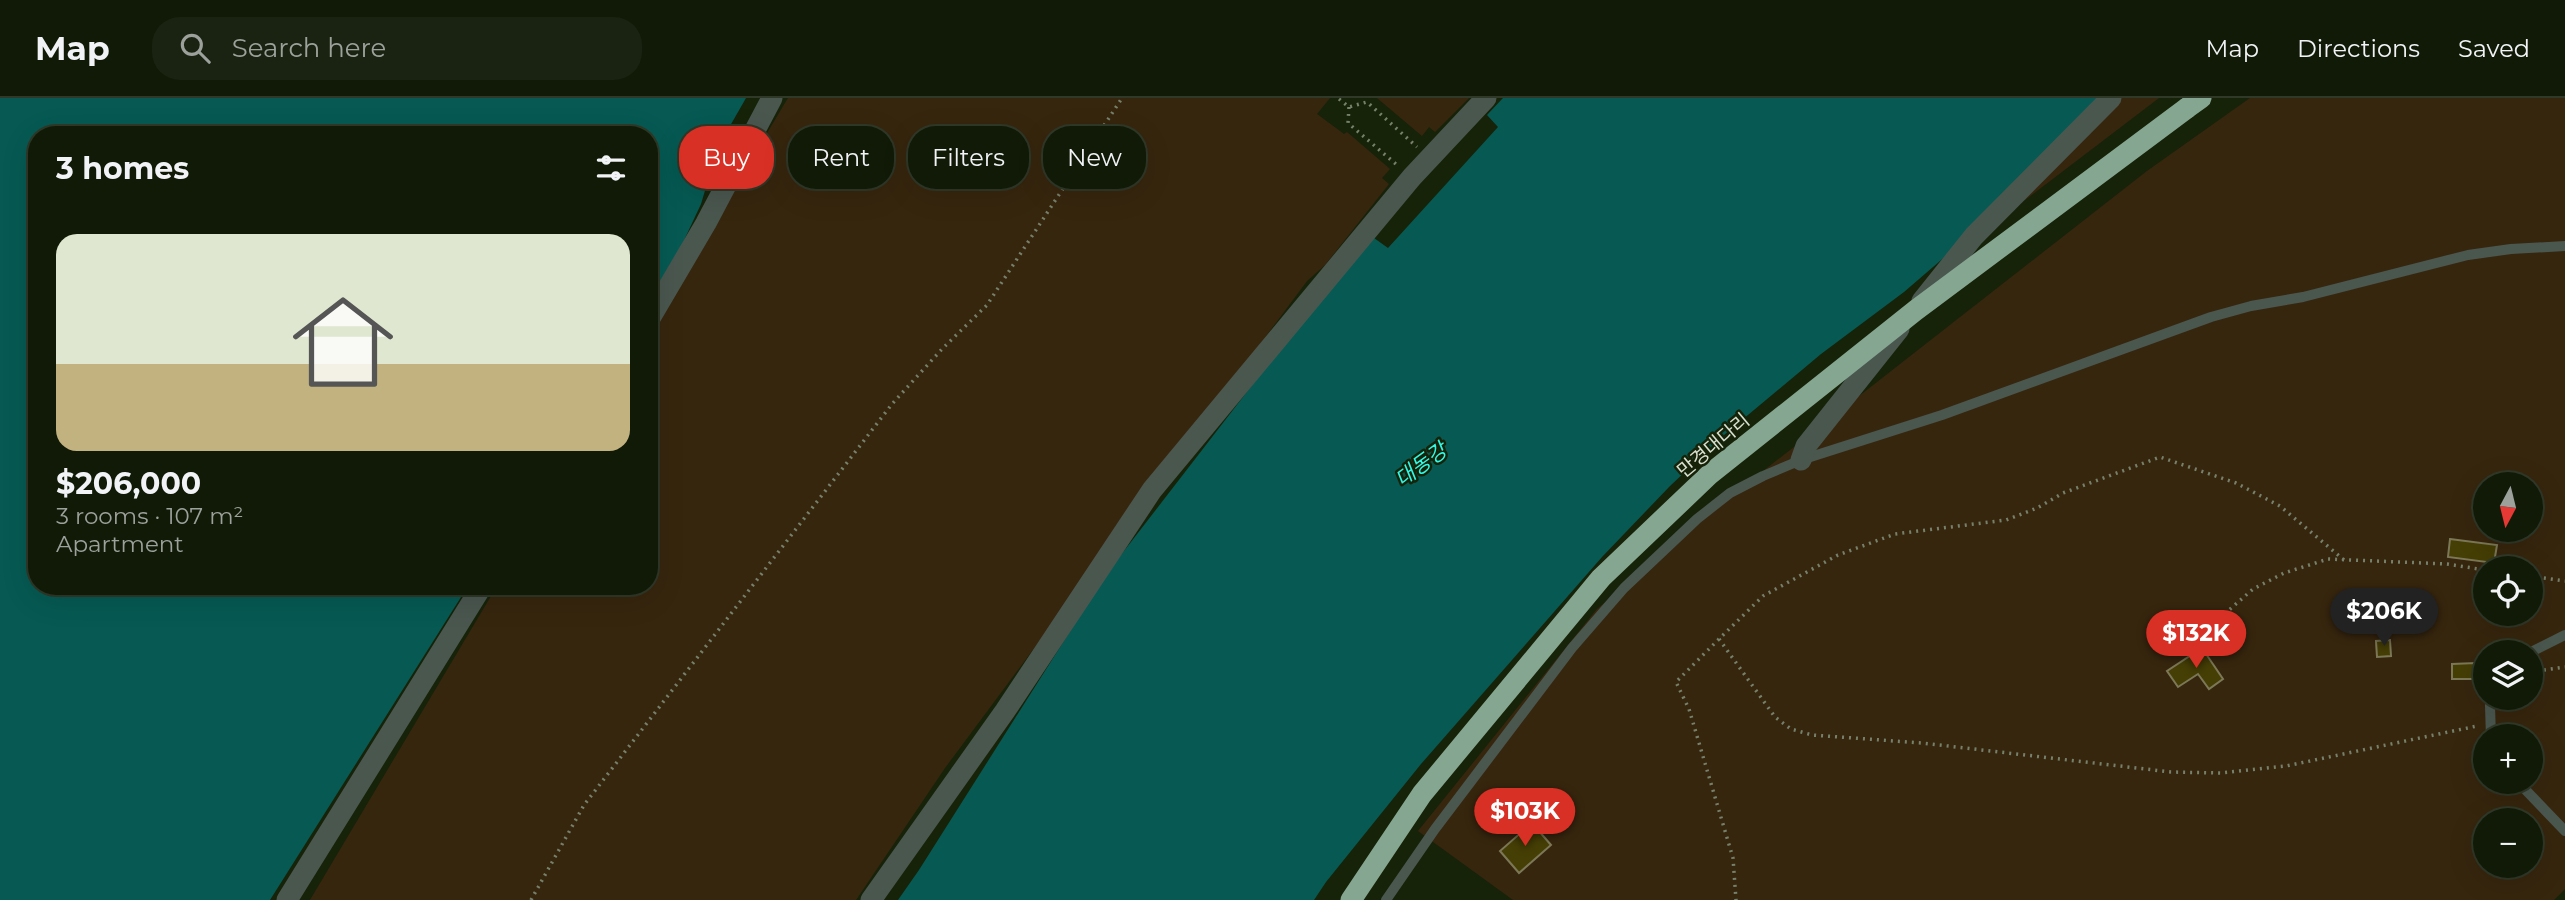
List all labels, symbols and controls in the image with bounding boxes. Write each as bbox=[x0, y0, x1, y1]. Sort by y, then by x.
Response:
search box bbox=[152, 17, 642, 80]
text: Map bbox=[35, 28, 110, 68]
icon: search bbox=[176, 29, 214, 67]
text: Search here bbox=[232, 32, 386, 64]
text: Map bbox=[2206, 34, 2259, 63]
text: Directions bbox=[2297, 34, 2420, 63]
text: Saved bbox=[2458, 34, 2530, 63]
chip: Buy bbox=[679, 126, 774, 189]
chip: Rent bbox=[788, 126, 894, 189]
chip: Filters bbox=[908, 126, 1029, 189]
chip: New bbox=[1043, 126, 1146, 189]
icon: filters bbox=[592, 149, 630, 187]
text: 3 homes bbox=[56, 150, 189, 187]
icon: home bbox=[280, 279, 406, 405]
street label: 만경대다리 bbox=[1672, 408, 1754, 482]
water label: 대동강 bbox=[1390, 436, 1454, 492]
text: $206,000 bbox=[56, 465, 201, 502]
north arrow bbox=[2473, 472, 2543, 542]
map controls bbox=[2473, 472, 2543, 878]
text: 3 rooms · 107 m² bbox=[56, 502, 243, 530]
text: Apartment bbox=[56, 530, 184, 558]
button: locate bbox=[2473, 556, 2543, 626]
pin: $206K bbox=[2335, 588, 2433, 648]
text: $206K bbox=[2346, 597, 2422, 625]
pin: $132K bbox=[2147, 610, 2245, 670]
text: $132K bbox=[2162, 619, 2230, 647]
button: layers bbox=[2473, 640, 2543, 710]
button: + bbox=[2473, 724, 2543, 794]
pin: $103K bbox=[1476, 788, 1574, 848]
text: $103K bbox=[1490, 797, 1560, 825]
button: − bbox=[2473, 808, 2543, 878]

